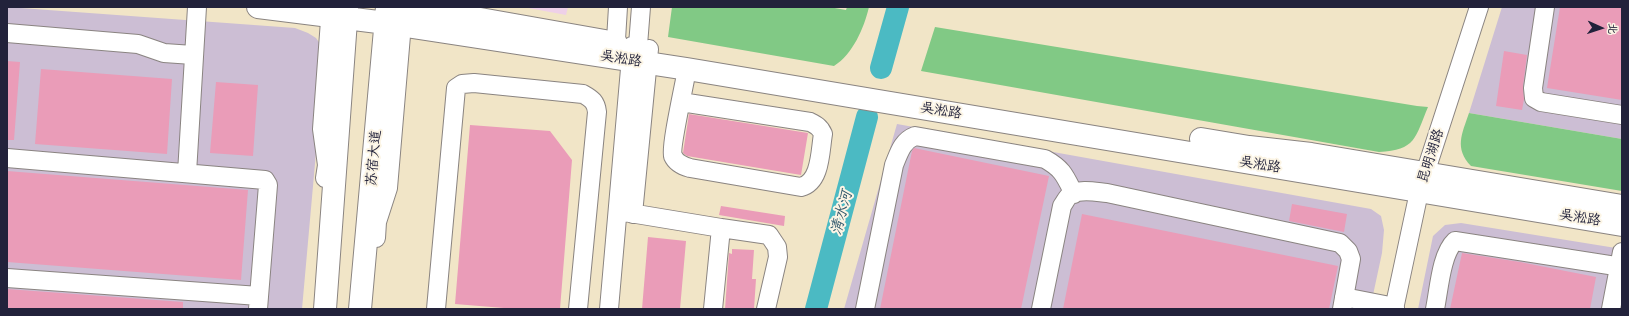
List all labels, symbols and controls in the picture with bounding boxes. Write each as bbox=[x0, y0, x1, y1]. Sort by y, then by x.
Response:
north arrow bbox=[1581, 8, 1621, 48]
text: 北 bbox=[1606, 23, 1620, 34]
street label: 吴淞路 bbox=[599, 47, 643, 71]
street label: 吴淞路 bbox=[919, 99, 963, 123]
street label: 昆明湖路 bbox=[1414, 127, 1448, 185]
street label: 苏宿大道 bbox=[363, 129, 385, 187]
street label: 吴淞路 bbox=[1238, 153, 1282, 177]
water label: 清水河 bbox=[827, 189, 857, 237]
street label: 吴淞路 bbox=[1558, 206, 1602, 230]

